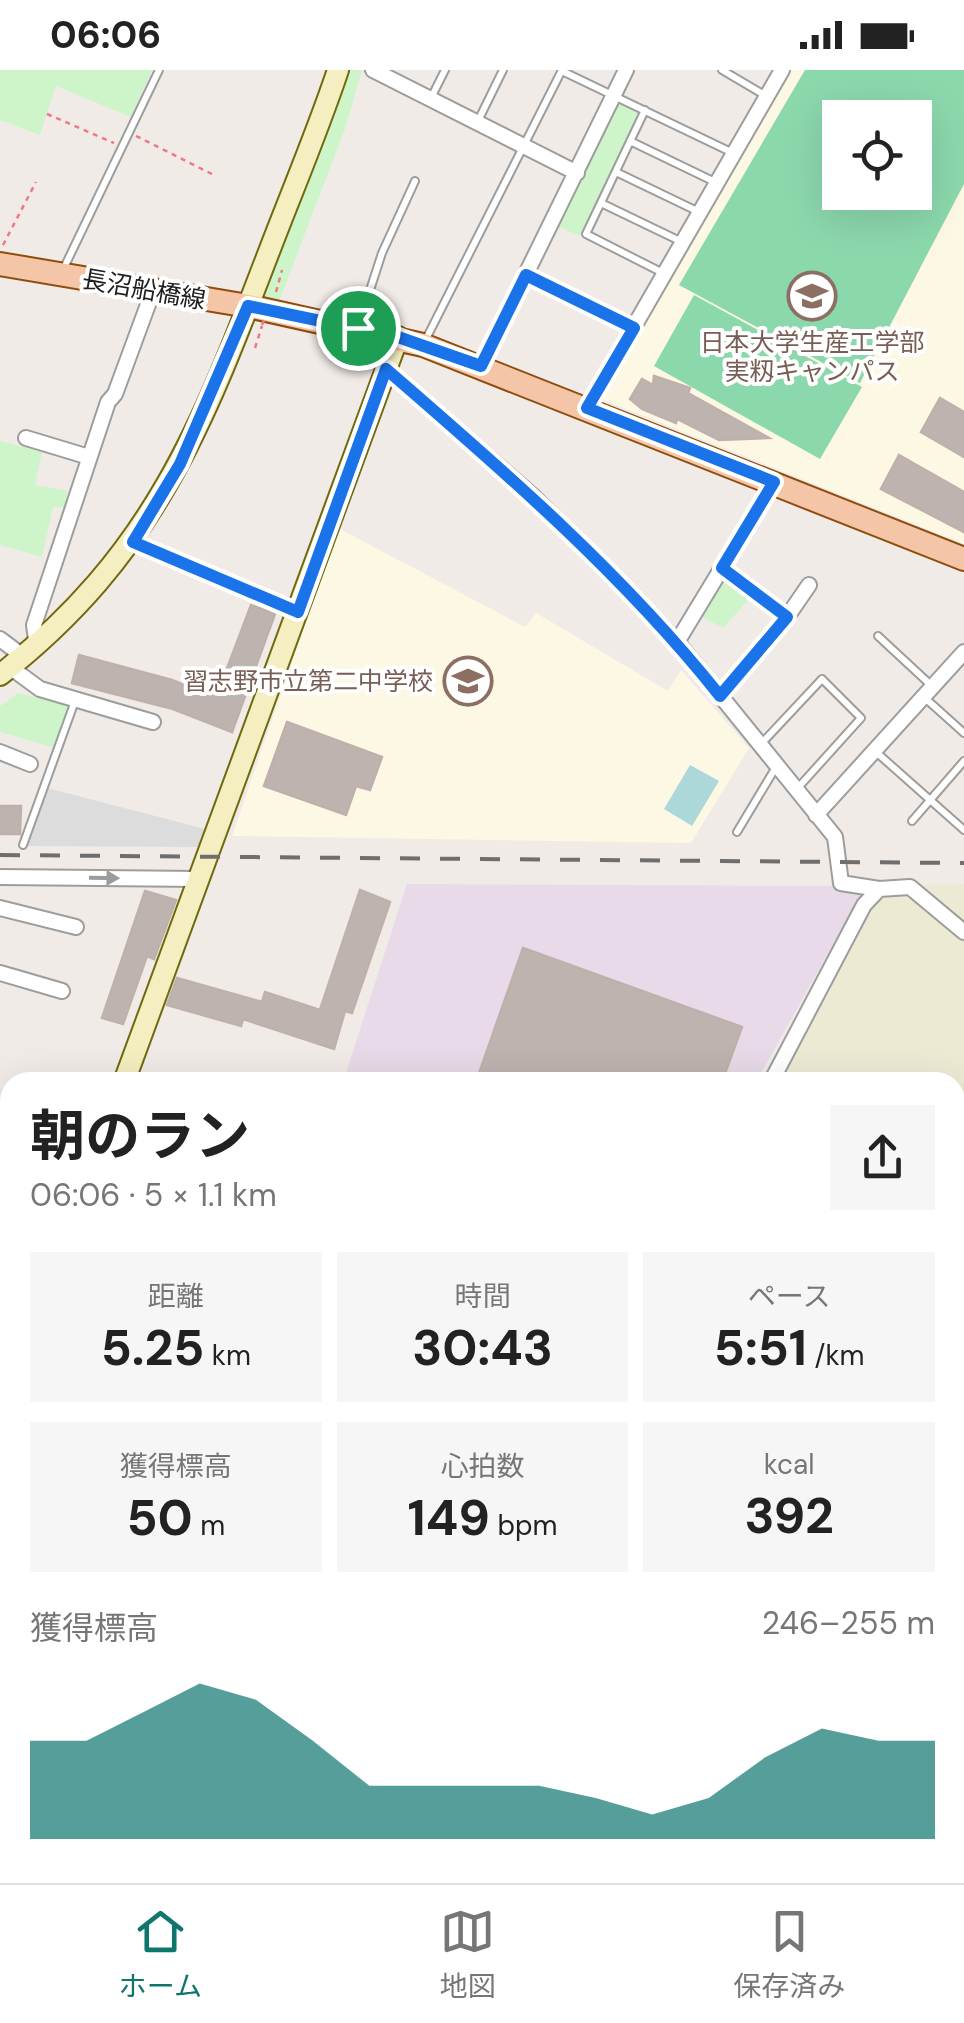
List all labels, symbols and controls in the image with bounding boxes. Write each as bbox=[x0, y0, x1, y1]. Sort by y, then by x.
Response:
text: 06:06 bbox=[50, 10, 161, 60]
map controls bbox=[822, 100, 932, 210]
button: locate bbox=[822, 100, 932, 210]
street label: 長沼船橋線 bbox=[79, 262, 208, 317]
school or university icon: 日本大学生産工学部 実籾キャンパス bbox=[786, 270, 838, 322]
pin bbox=[316, 286, 401, 371]
icon: arrive bbox=[331, 301, 386, 356]
place label: 日本大学生産工学部 実籾キャンパス bbox=[699, 326, 925, 388]
school or university icon: 習志野市立第二中学校 bbox=[442, 655, 494, 707]
place label: 習志野市立第二中学校 bbox=[183, 665, 433, 698]
one-way arrow bbox=[88, 870, 120, 886]
text: 朝のラン bbox=[30, 1100, 250, 1172]
button: share bbox=[830, 1105, 935, 1210]
text: 06:06 · 5 × 1.1 km bbox=[30, 1174, 277, 1216]
text: 距離 bbox=[148, 1278, 204, 1315]
text: 時間 bbox=[454, 1278, 511, 1315]
text: ペース bbox=[748, 1278, 830, 1315]
text: 5.25 bbox=[101, 1315, 204, 1381]
text: 30:43 bbox=[412, 1315, 553, 1381]
text: 5:51 bbox=[714, 1315, 807, 1381]
text: km bbox=[204, 1337, 251, 1374]
text: /km bbox=[807, 1337, 864, 1374]
text: kcal bbox=[764, 1446, 814, 1483]
text: 獲得標高 bbox=[120, 1448, 232, 1485]
text: 心拍数 bbox=[440, 1448, 525, 1485]
text: 392 bbox=[745, 1483, 834, 1549]
text: 50 bbox=[126, 1485, 193, 1551]
text: 149 bbox=[408, 1485, 490, 1551]
text: m bbox=[193, 1507, 225, 1544]
text: bpm bbox=[490, 1507, 557, 1544]
text: 246–255 m bbox=[762, 1602, 935, 1644]
text: 獲得標高 bbox=[30, 1607, 158, 1649]
tab: ホーム bbox=[119, 1904, 202, 2005]
tab: 地図 bbox=[440, 1904, 496, 2005]
tab: 保存済み bbox=[733, 1904, 845, 2005]

